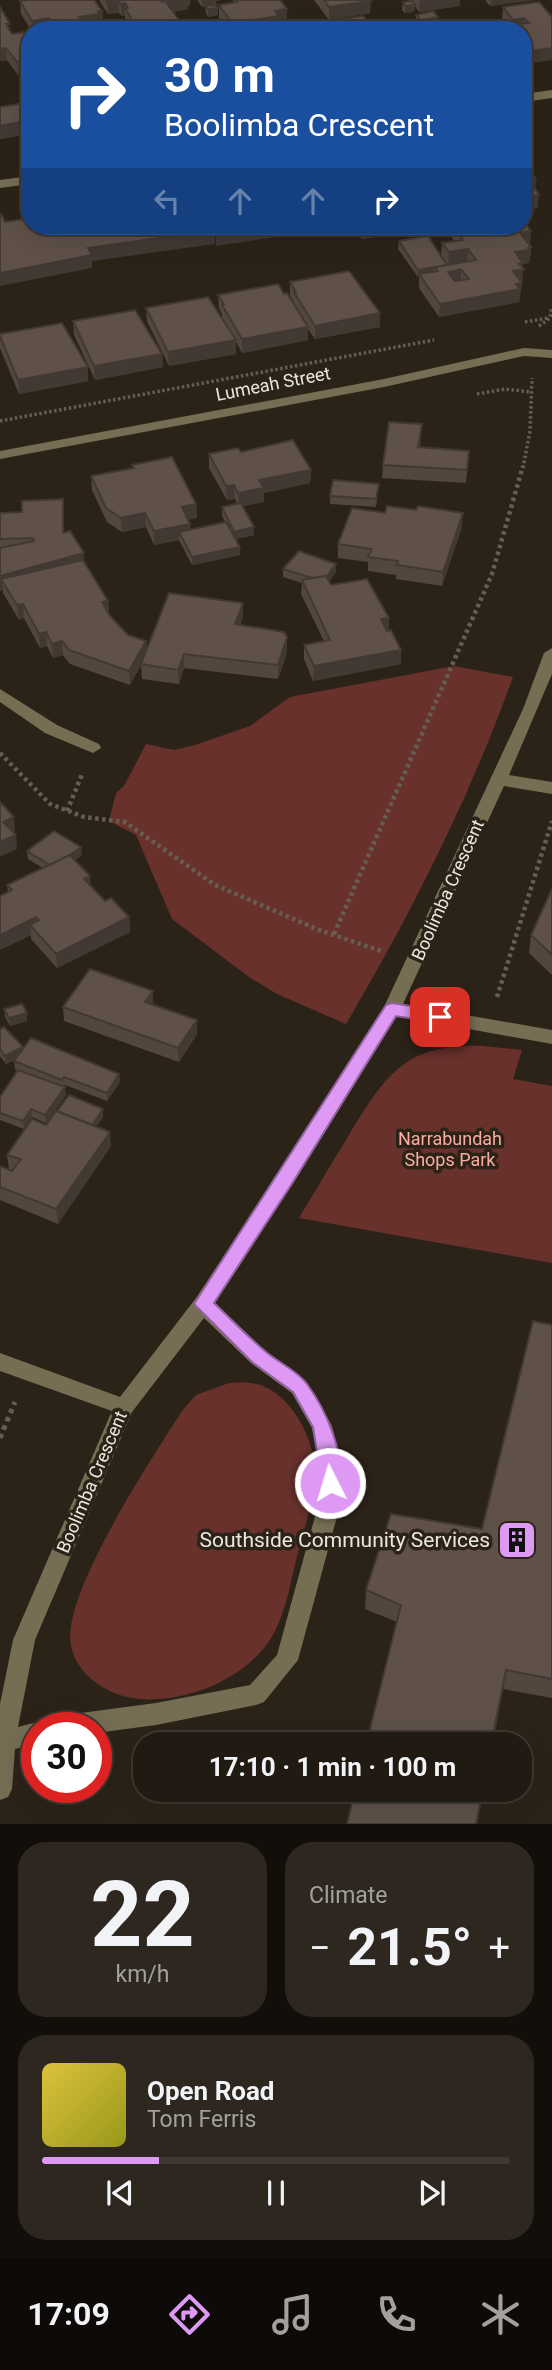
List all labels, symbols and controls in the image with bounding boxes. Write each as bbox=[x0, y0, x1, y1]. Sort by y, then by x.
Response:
text: 30 m bbox=[164, 47, 275, 104]
icon: right bbox=[49, 49, 140, 140]
text: Boolimba Crescent bbox=[164, 106, 434, 144]
icon: left bbox=[148, 182, 186, 220]
icon: ahead bbox=[221, 182, 259, 220]
icon: ahead bbox=[294, 182, 332, 220]
icon: right bbox=[367, 182, 405, 220]
street label: Lumeah Street bbox=[214, 362, 332, 405]
street label: Boolimba Crescent bbox=[407, 816, 488, 963]
pin bbox=[410, 987, 470, 1047]
icon: arrive bbox=[421, 998, 459, 1036]
park label: Narrabundah Shops Park bbox=[398, 1128, 502, 1170]
street label: Boolimba Crescent bbox=[52, 1408, 131, 1556]
position arrow bbox=[293, 1446, 367, 1520]
building icon: Southside Community Services bbox=[496, 1519, 538, 1561]
place label: Southside Community Services bbox=[199, 1528, 490, 1552]
speed limit sign: 30 bbox=[21, 1712, 112, 1803]
text: 17:10 · 1 min · 100 m bbox=[209, 1752, 456, 1782]
text: 22 bbox=[90, 1862, 195, 1968]
text: Climate bbox=[309, 1882, 388, 1909]
text: 21.5° bbox=[347, 1917, 472, 1978]
text: − bbox=[309, 1926, 331, 1970]
text: + bbox=[488, 1926, 510, 1970]
text: km/h bbox=[116, 1961, 170, 1988]
text: Open Road bbox=[147, 2076, 275, 2106]
text: Tom Ferris bbox=[147, 2106, 256, 2133]
icon: previous bbox=[101, 2174, 139, 2212]
icon: pause bbox=[257, 2174, 295, 2212]
icon: next bbox=[413, 2174, 451, 2212]
icon: directions bbox=[165, 2290, 214, 2339]
icon: music bbox=[268, 2290, 317, 2339]
icon: phone bbox=[372, 2290, 421, 2339]
icon: climate bbox=[476, 2290, 525, 2339]
text: 17:09 bbox=[27, 2295, 110, 2333]

